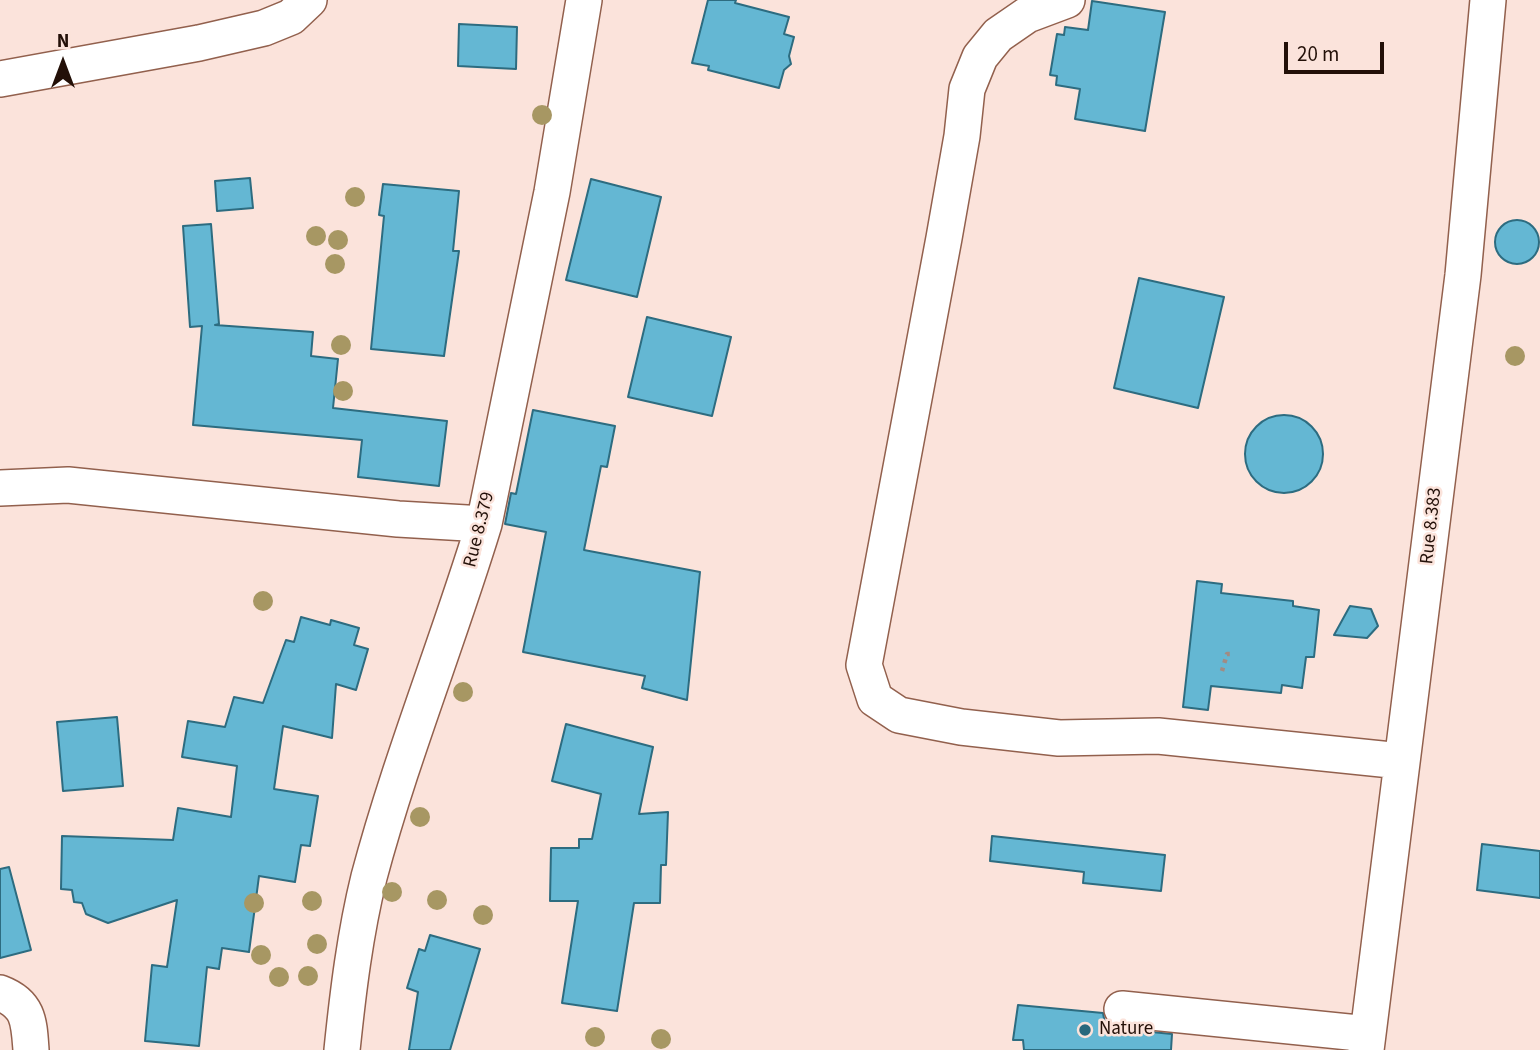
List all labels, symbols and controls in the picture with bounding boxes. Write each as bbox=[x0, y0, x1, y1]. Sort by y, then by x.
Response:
north arrow bbox=[28, 28, 98, 98]
text: N bbox=[57, 28, 69, 55]
scale bar bbox=[1288, 28, 1388, 72]
text: 20 m bbox=[1297, 39, 1339, 69]
street label: Rue 8.383 bbox=[1417, 487, 1447, 565]
street label: Rue 8.379 bbox=[460, 490, 500, 570]
place label: Nature bbox=[1099, 1019, 1153, 1041]
marker: Nature bbox=[1077, 1022, 1093, 1038]

